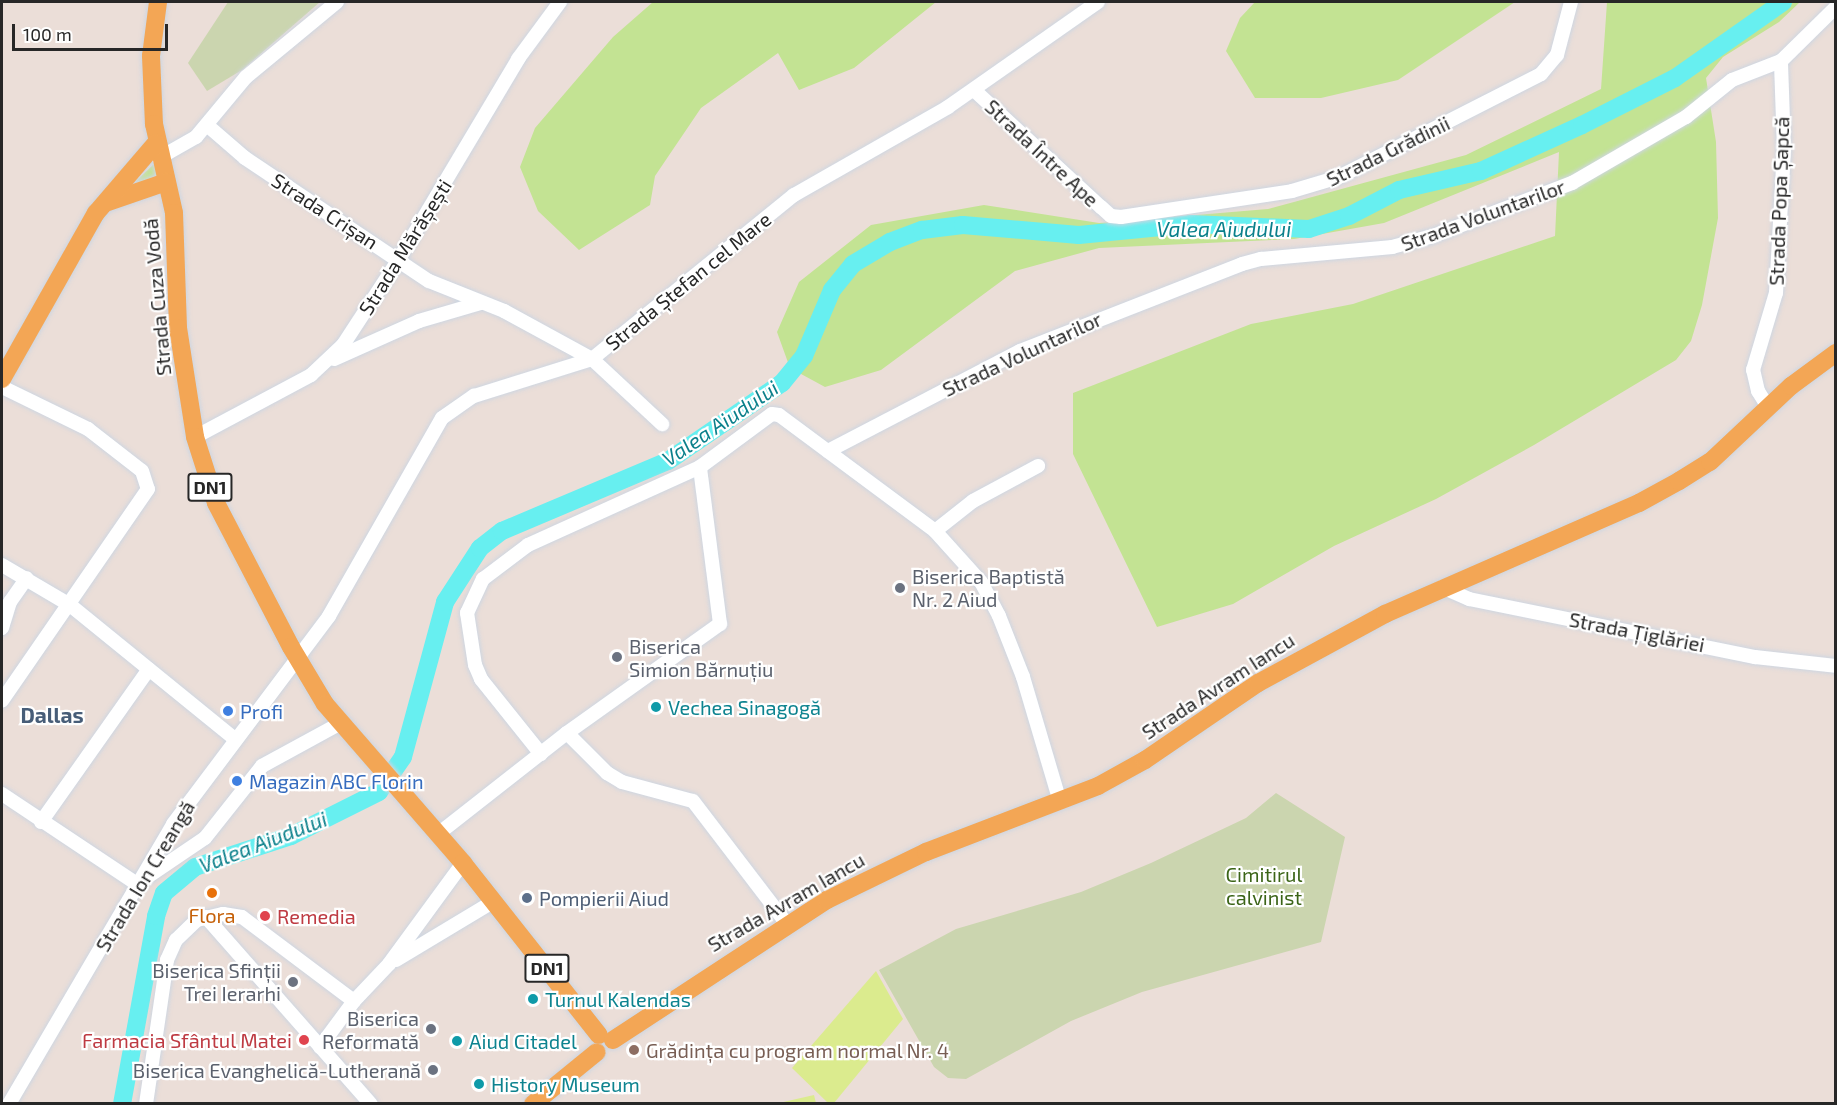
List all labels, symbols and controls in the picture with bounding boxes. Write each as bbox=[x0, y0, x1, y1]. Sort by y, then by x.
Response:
scale bar bbox=[15, 12, 171, 50]
text: 100 m bbox=[23, 23, 72, 45]
street label: Strada Între Ape bbox=[980, 94, 1104, 212]
street label: Strada Grădinii bbox=[1322, 111, 1454, 191]
street label: Strada Popa Șapcă bbox=[1764, 116, 1794, 286]
street label: Strada Crișan bbox=[267, 168, 383, 254]
street label: Strada Voluntarilor bbox=[1397, 174, 1569, 256]
street label: Strada Mărășești bbox=[354, 175, 456, 319]
street label: Strada Ștefan cel Mare bbox=[600, 207, 776, 355]
water label: Valea Aiudului bbox=[1156, 216, 1292, 242]
street label: Strada Cuza Vodă bbox=[138, 217, 176, 377]
street label: Strada Voluntarilor bbox=[938, 307, 1106, 401]
water label: Valea Aiudului bbox=[657, 375, 783, 471]
road number: DN1 bbox=[186, 472, 234, 502]
place label: Biserica Baptistă Nr. 2 Aiud bbox=[912, 564, 1065, 611]
marker: Biserica Baptistă Nr. 2 Aiud bbox=[893, 581, 907, 595]
street label: Strada Țiglăriei bbox=[1567, 607, 1707, 657]
street label: Strada Avram Iancu bbox=[1137, 628, 1299, 744]
place label: Biserica Simion Bărnuțiu bbox=[629, 634, 773, 681]
marker: Biserica Simion Bărnuțiu bbox=[610, 650, 624, 664]
place label: Vechea Sinagogă bbox=[668, 695, 821, 719]
place label: Profi bbox=[240, 699, 283, 723]
marker: Vechea Sinagogă bbox=[649, 700, 663, 714]
district label: Dallas bbox=[20, 702, 84, 728]
marker: Profi bbox=[221, 704, 235, 718]
place label: Magazin ABC Florin bbox=[249, 769, 424, 793]
marker: Magazin ABC Florin bbox=[230, 774, 244, 788]
street label: Strada Ion Creangă bbox=[90, 796, 200, 956]
water label: Valea Aiudului bbox=[195, 806, 331, 878]
street label: Strada Avram Iancu bbox=[703, 847, 869, 957]
park label: Cimitirul calvinist bbox=[1226, 863, 1302, 910]
marker: Flora bbox=[205, 886, 219, 900]
place label: Pompierii Aiud bbox=[539, 886, 670, 910]
marker: Pompierii Aiud bbox=[520, 891, 534, 905]
place label: Flora bbox=[188, 903, 236, 927]
place label: Remedia bbox=[277, 904, 356, 928]
marker: Remedia bbox=[258, 909, 272, 923]
road number: DN1 bbox=[523, 953, 571, 983]
place label: Biserica Sfinții Trei Ierarhi bbox=[152, 958, 281, 1005]
marker: Biserica Sfinții Trei Ierarhi bbox=[286, 975, 300, 989]
place label: Turnul Kalendas bbox=[545, 987, 691, 1011]
marker: Turnul Kalendas bbox=[526, 992, 540, 1006]
place label: Biserica Reformată bbox=[322, 1006, 419, 1053]
marker: Biserica Reformată bbox=[424, 1022, 438, 1036]
place label: Farmacia Sfântul Matei bbox=[81, 1028, 292, 1052]
place label: Aiud Citadel bbox=[469, 1029, 577, 1053]
marker: Farmacia Sfântul Matei bbox=[297, 1033, 311, 1047]
marker: Aiud Citadel bbox=[450, 1034, 464, 1048]
place label: Grădința cu program normal Nr. 4 bbox=[646, 1038, 949, 1062]
marker: Grădința cu program normal Nr. 4 bbox=[627, 1043, 641, 1057]
place label: Biserica Evanghelică-Lutherană bbox=[133, 1058, 421, 1082]
marker: Biserica Evanghelică-Lutherană bbox=[426, 1063, 440, 1077]
place label: History Museum bbox=[491, 1072, 640, 1096]
marker: History Museum bbox=[472, 1077, 486, 1091]

